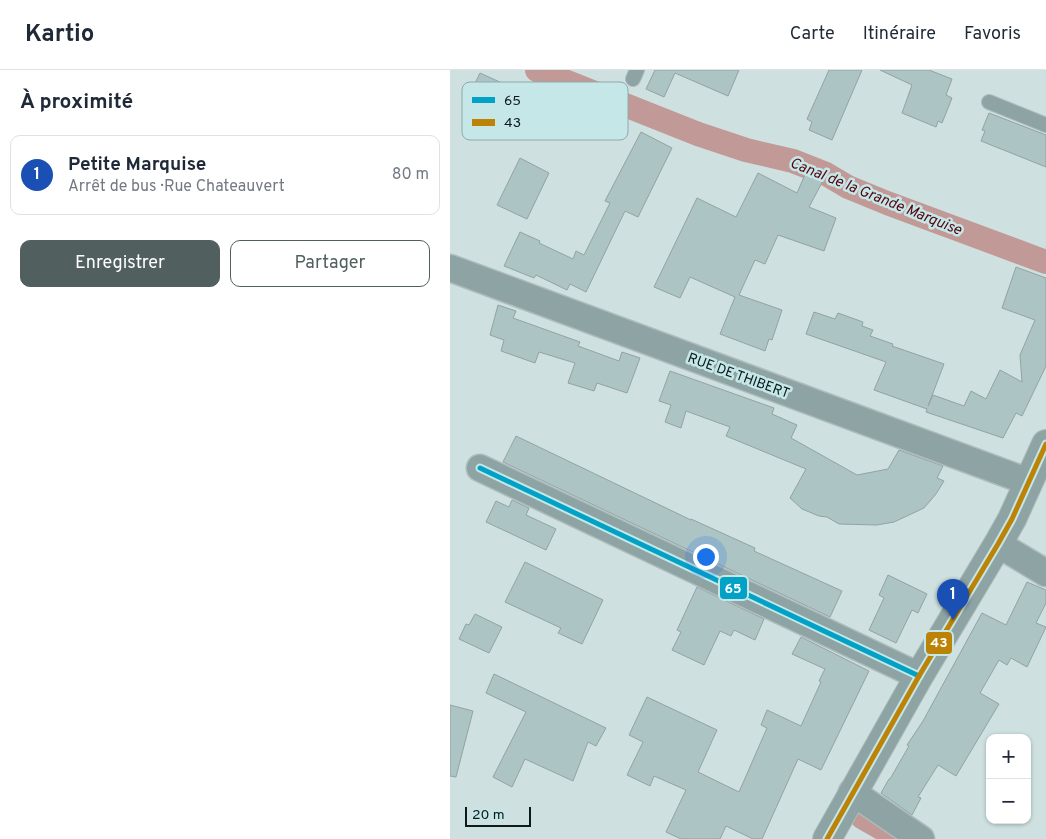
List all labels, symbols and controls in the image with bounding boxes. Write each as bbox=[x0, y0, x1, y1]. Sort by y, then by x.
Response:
text: Kartio bbox=[25, 20, 94, 50]
text: Carte bbox=[790, 23, 835, 46]
text: Itinéraire bbox=[863, 23, 936, 46]
text: Favoris bbox=[964, 23, 1021, 46]
legend bbox=[462, 82, 628, 140]
text: À proximité bbox=[20, 89, 133, 116]
text: 65 bbox=[504, 93, 521, 110]
text: 43 bbox=[504, 115, 521, 132]
text: Petite Marquise bbox=[68, 153, 206, 177]
water label: Canal de la Grande Marquise bbox=[787, 154, 964, 241]
text: 1 bbox=[34, 165, 40, 185]
text: 80 m bbox=[392, 165, 429, 185]
text: Arrêt de bus · Rue Chateauvert bbox=[68, 177, 285, 197]
button: Enregistrer bbox=[20, 240, 220, 287]
button: Partager bbox=[230, 240, 430, 287]
street label: RUE DE THIBERT bbox=[685, 350, 792, 403]
your location bbox=[693, 544, 719, 570]
line badge: 65 bbox=[719, 576, 748, 600]
pin: 1 bbox=[937, 579, 969, 620]
text: 65 bbox=[724, 581, 742, 598]
line badge: 43 bbox=[925, 631, 953, 655]
text: 43 bbox=[930, 635, 948, 652]
map controls bbox=[986, 734, 1031, 824]
button: + bbox=[986, 734, 1031, 779]
button: − bbox=[986, 779, 1031, 824]
scale bar bbox=[465, 804, 531, 827]
text: 20 m bbox=[472, 807, 505, 824]

